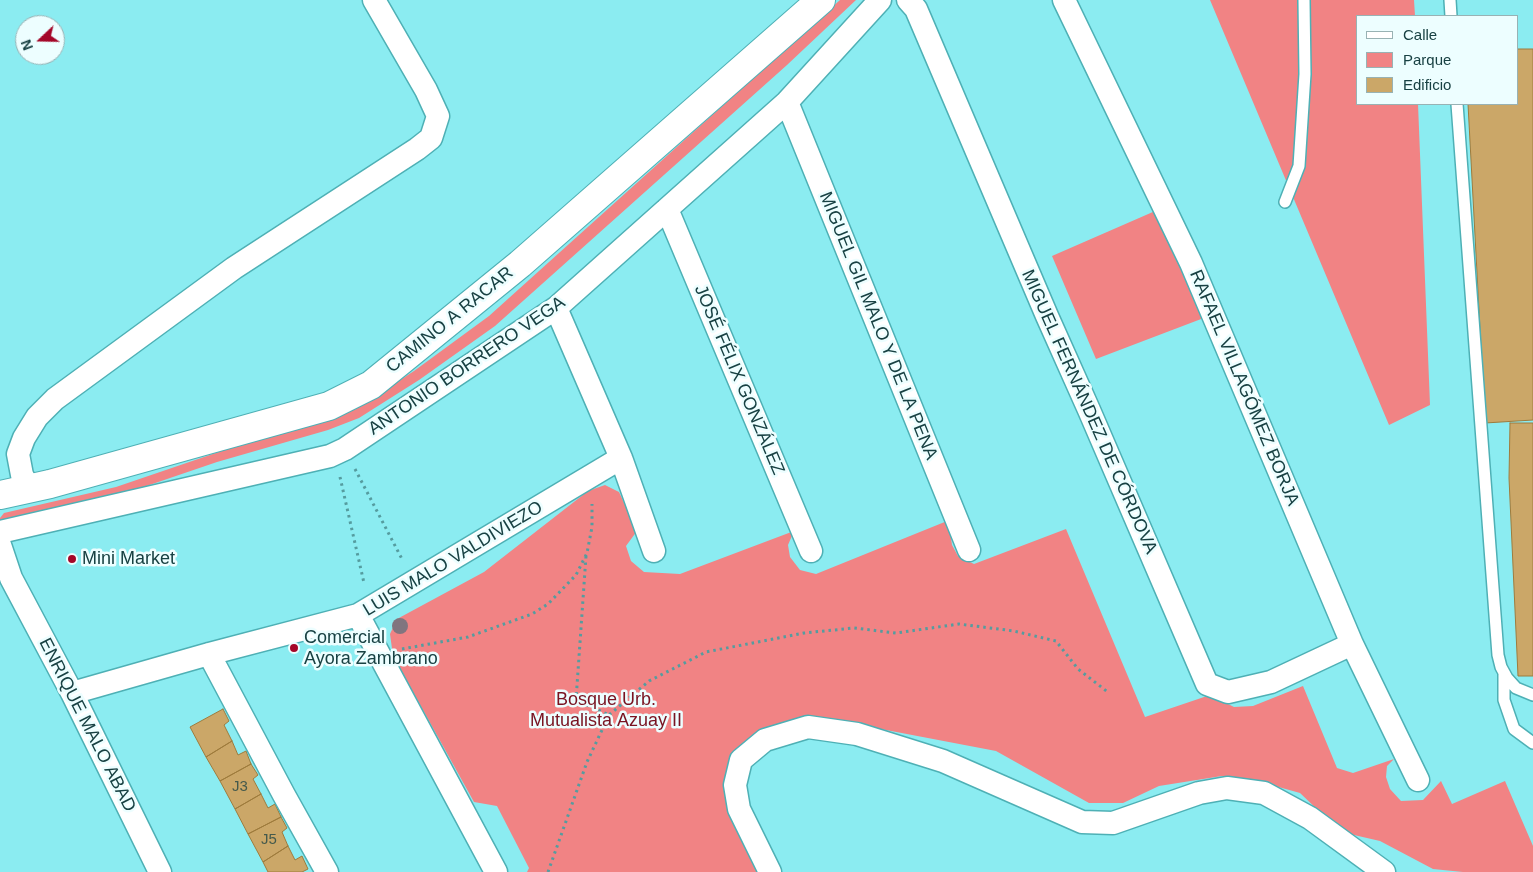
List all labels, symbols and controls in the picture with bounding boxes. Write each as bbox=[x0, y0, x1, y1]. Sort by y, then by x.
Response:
north arrow bbox=[15, 15, 65, 65]
legend bbox=[1356, 15, 1518, 105]
text: Calle bbox=[1403, 26, 1437, 43]
text: N bbox=[18, 37, 36, 53]
text: Parque bbox=[1403, 51, 1451, 68]
text: Edificio bbox=[1403, 76, 1451, 93]
street label: MIGUEL GIL MALO Y DE LA PENA bbox=[814, 189, 942, 463]
street label: CAMINO A RACAR bbox=[382, 262, 518, 378]
street label: MIGUEL FERNÁNDEZ DE CÓRDOVA bbox=[1016, 267, 1162, 557]
street label: RAFAEL VILLAGÓMEZ BORJA bbox=[1184, 267, 1304, 509]
street label: JOSÉ FÉLIX GONZÁLEZ bbox=[689, 282, 789, 478]
street label: ANTONIO BORRERO VEGA bbox=[364, 292, 570, 440]
street label: LUIS MALO VALDIVIEZO bbox=[359, 497, 547, 621]
place label: Mini Market bbox=[82, 548, 175, 570]
marker: Mini Market bbox=[66, 553, 78, 565]
place label: Comercial Ayora Zambrano bbox=[304, 627, 438, 670]
street label: ENRIQUE MALO ABAD bbox=[34, 635, 140, 815]
marker: Comercial Ayora Zambrano bbox=[288, 642, 300, 654]
park label: Bosque Urb. Mutualista Azuay II bbox=[530, 689, 682, 732]
house number: J3 bbox=[232, 778, 248, 796]
house number: J5 bbox=[261, 831, 277, 849]

